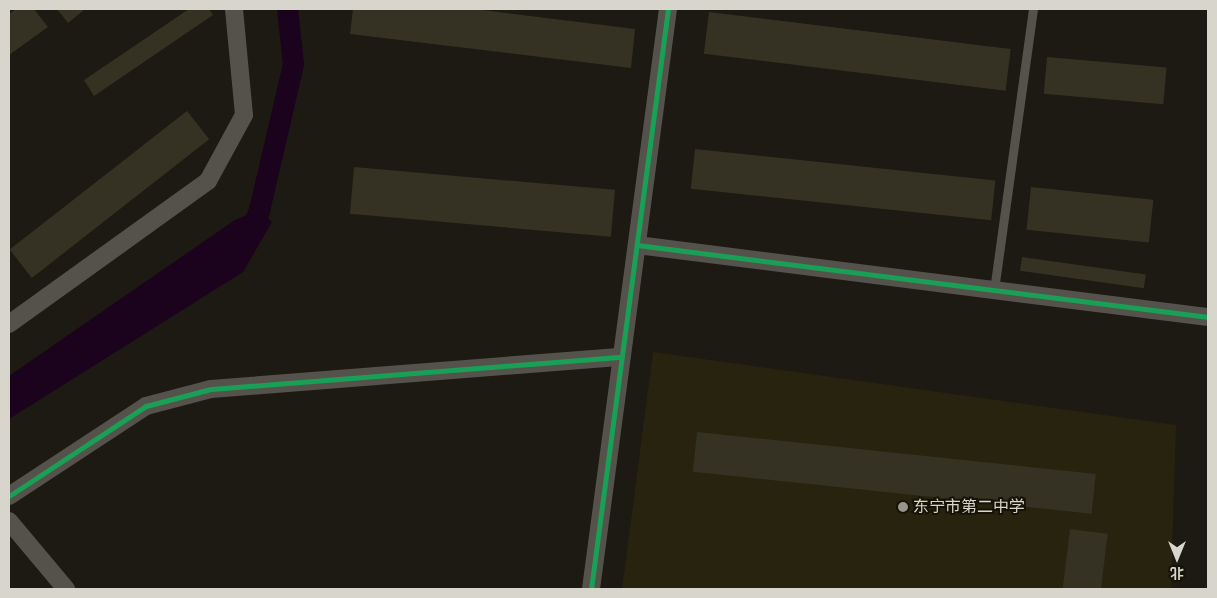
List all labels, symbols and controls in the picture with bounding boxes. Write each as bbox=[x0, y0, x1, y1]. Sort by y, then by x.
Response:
place label: 东宁市第二中学 bbox=[913, 497, 1025, 517]
marker: 东宁市第二中学 bbox=[897, 501, 909, 513]
north arrow bbox=[1152, 533, 1202, 583]
text: 北 bbox=[1170, 565, 1184, 581]

